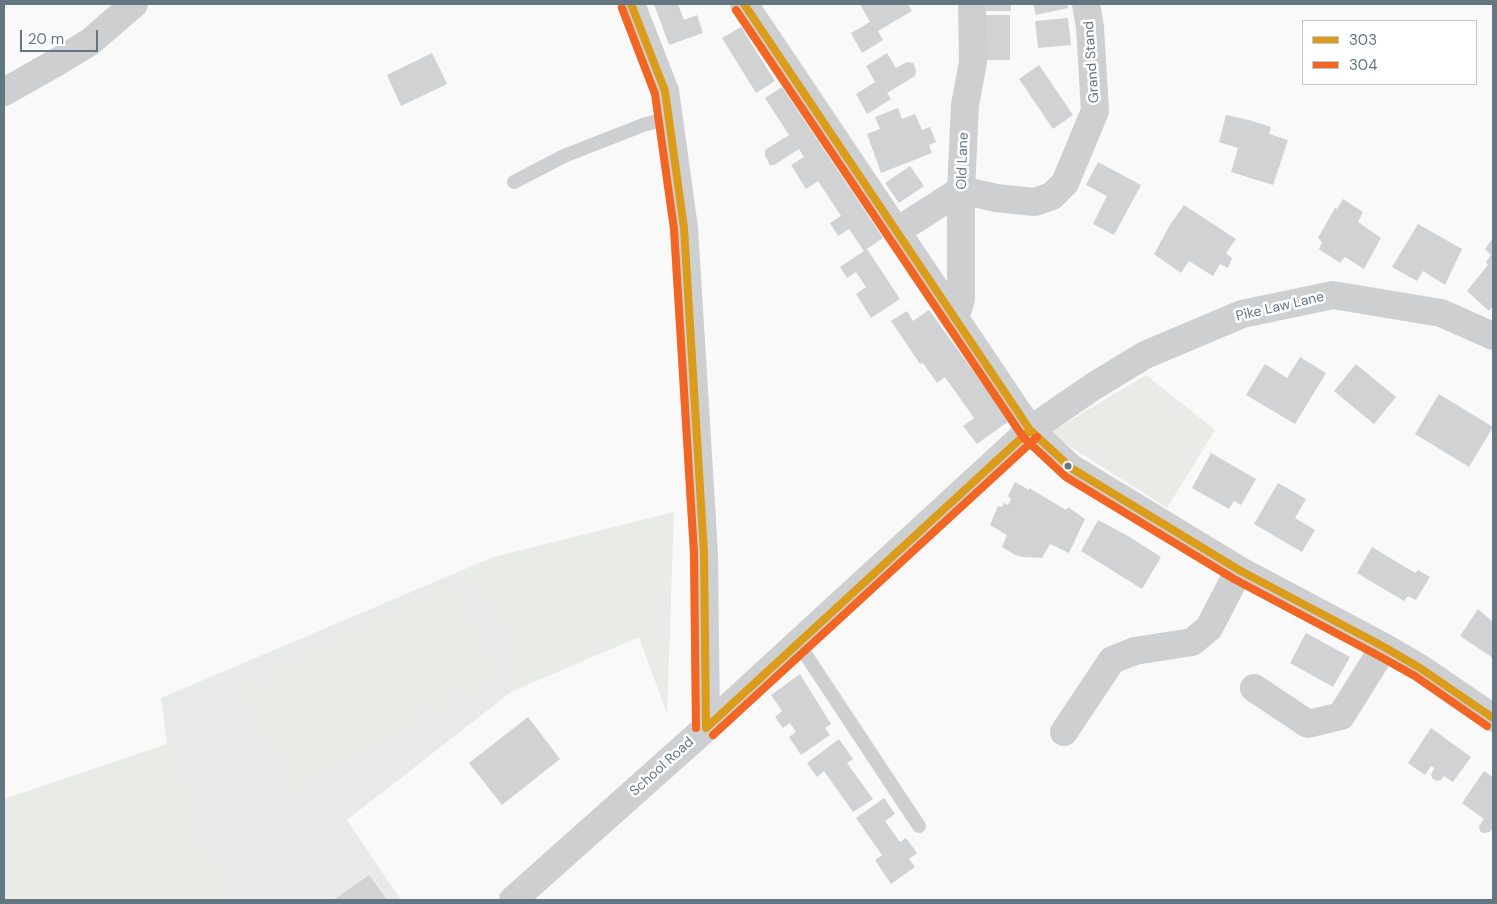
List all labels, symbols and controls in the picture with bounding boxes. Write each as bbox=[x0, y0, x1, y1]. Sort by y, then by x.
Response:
scale bar bbox=[22, 20, 100, 52]
legend bbox=[1302, 20, 1477, 85]
street label: Grand Stand bbox=[1081, 21, 1103, 103]
text: 20 m bbox=[28, 29, 64, 49]
text: 303 bbox=[1349, 30, 1377, 50]
text: 304 bbox=[1349, 55, 1377, 75]
street label: Old Lane bbox=[954, 132, 972, 190]
street label: Pike Law Lane bbox=[1234, 289, 1326, 325]
unlabelled marker bbox=[1063, 461, 1073, 471]
street label: School Road bbox=[627, 734, 697, 800]

